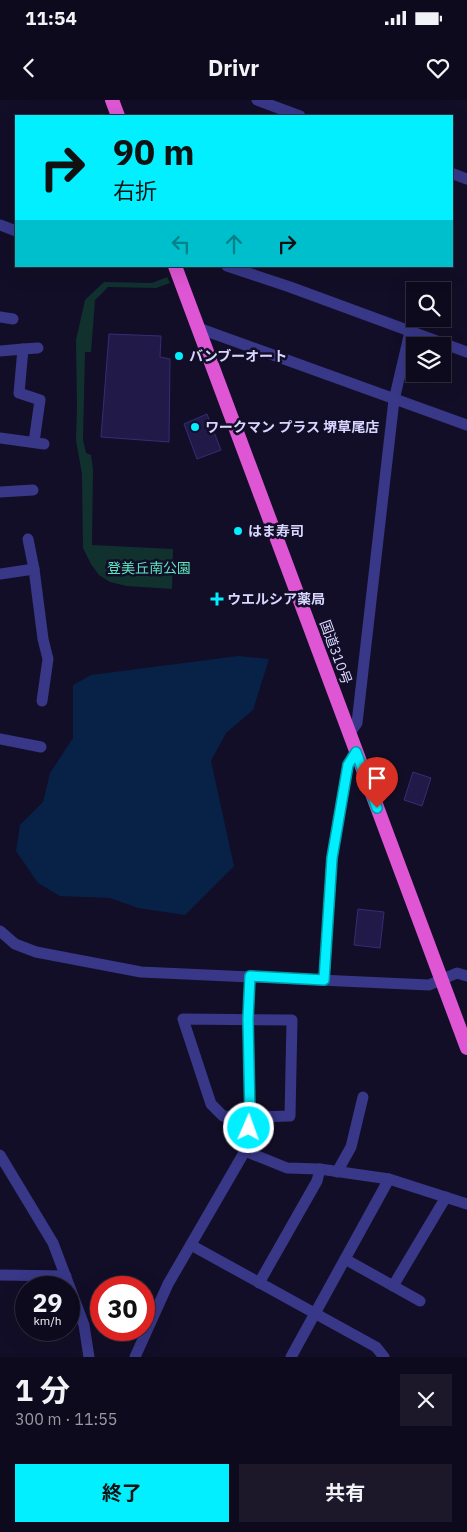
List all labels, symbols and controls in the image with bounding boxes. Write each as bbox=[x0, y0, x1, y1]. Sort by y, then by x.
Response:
text: 11:54 bbox=[25, 6, 77, 30]
text: Drivr bbox=[208, 53, 259, 82]
icon: back bbox=[15, 54, 43, 82]
icon: heart bbox=[424, 54, 452, 82]
text: 90 m bbox=[113, 129, 195, 175]
icon: right bbox=[30, 135, 95, 200]
text: 右折 bbox=[113, 176, 157, 205]
icon: left bbox=[167, 230, 195, 258]
icon: ahead bbox=[220, 230, 248, 258]
icon: right bbox=[273, 230, 301, 258]
map controls bbox=[406, 282, 451, 382]
button: search bbox=[406, 282, 451, 327]
button: layers bbox=[406, 337, 451, 382]
place label: バンブーオート bbox=[189, 347, 287, 365]
marker: バンブーオート bbox=[173, 350, 185, 362]
place label: ワークマン プラス 堺草尾店 bbox=[205, 418, 379, 436]
marker: ワークマン プラス 堺草尾店 bbox=[189, 421, 201, 433]
place label: はま寿司 bbox=[248, 522, 304, 540]
marker: はま寿司 bbox=[232, 525, 244, 537]
park label: 登美丘南公園 bbox=[107, 559, 191, 577]
place label: ウエルシア薬局 bbox=[227, 590, 325, 608]
marker: ウエルシア薬局 bbox=[211, 593, 223, 605]
street label: 国道310号 bbox=[316, 617, 356, 687]
pin bbox=[356, 757, 398, 808]
icon: arrive bbox=[363, 764, 391, 792]
position arrow bbox=[222, 1101, 274, 1153]
speed limit sign: 30 bbox=[90, 1276, 155, 1341]
text: 29 bbox=[32, 1286, 63, 1319]
text: km/h bbox=[33, 1313, 62, 1328]
text: 1 分 bbox=[15, 1370, 70, 1409]
button: close bbox=[400, 1374, 452, 1426]
text: 300 m · 11:55 bbox=[15, 1409, 117, 1429]
button: 終了 bbox=[15, 1464, 229, 1522]
button: 共有 bbox=[239, 1464, 452, 1522]

